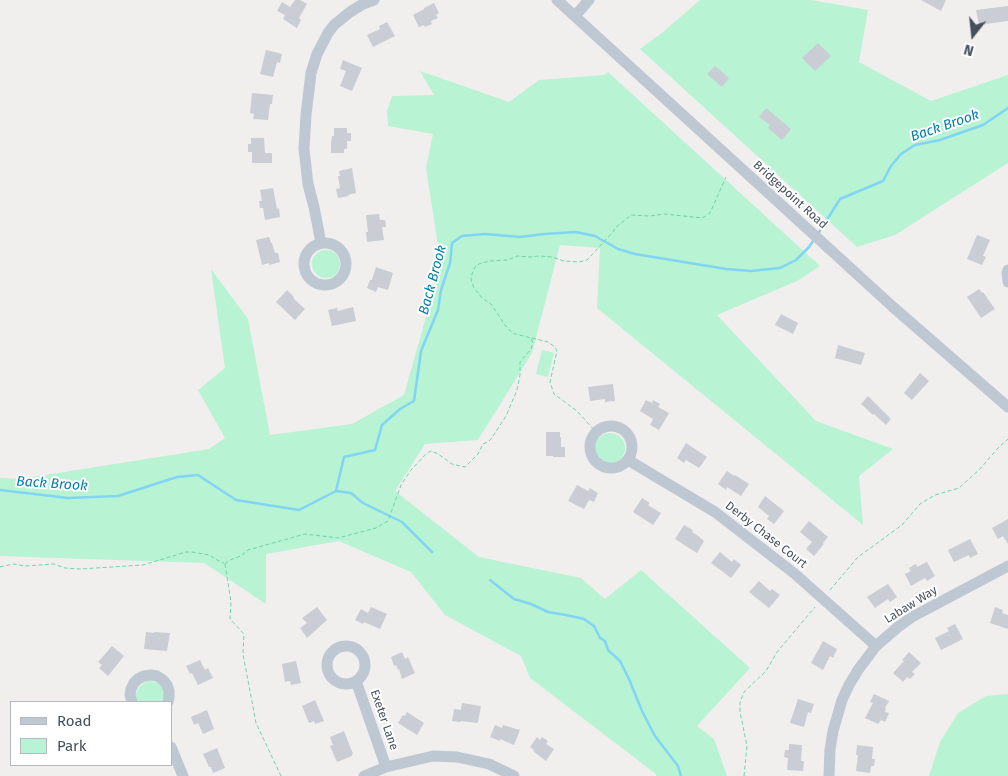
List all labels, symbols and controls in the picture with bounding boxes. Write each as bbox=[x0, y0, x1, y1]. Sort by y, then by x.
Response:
north arrow bbox=[948, 10, 998, 60]
text: N bbox=[962, 40, 976, 59]
water label: Back Brook bbox=[909, 106, 981, 146]
street label: Bridgepoint Road bbox=[750, 158, 830, 232]
water label: Back Brook bbox=[416, 243, 450, 317]
water label: Back Brook bbox=[16, 473, 88, 495]
street label: Derby Chase Court bbox=[722, 499, 810, 571]
street label: Labaw Way bbox=[882, 583, 940, 627]
street label: Exeter Lane bbox=[367, 688, 401, 752]
legend bbox=[10, 701, 172, 766]
text: Road bbox=[57, 712, 92, 730]
text: Park bbox=[57, 737, 87, 755]

